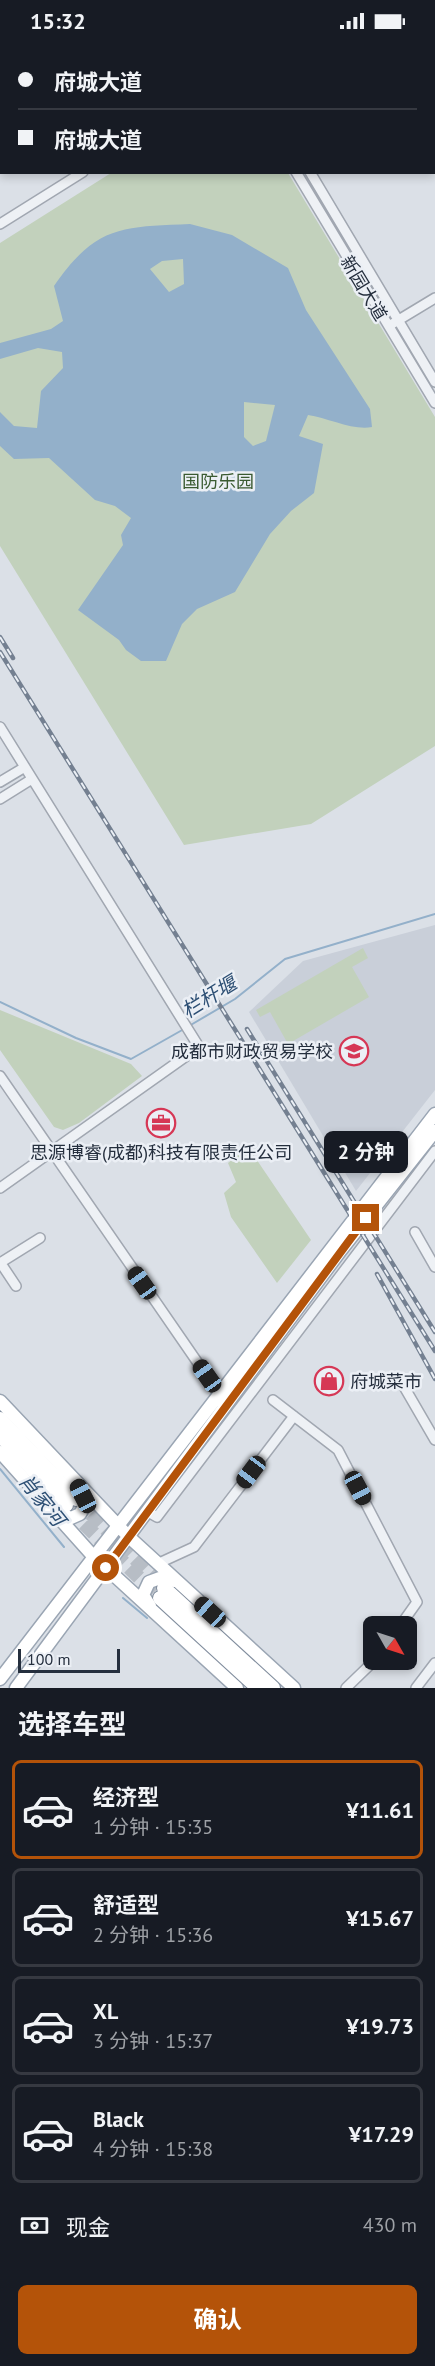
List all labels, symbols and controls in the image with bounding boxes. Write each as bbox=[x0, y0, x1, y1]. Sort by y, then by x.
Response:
text: 15:32 bbox=[30, 7, 86, 35]
text: 府城大道 bbox=[54, 68, 142, 96]
text: 府城大道 bbox=[54, 126, 142, 154]
street label: 新园大道 bbox=[336, 251, 392, 325]
park label: 国防乐园 bbox=[182, 470, 254, 493]
water label: 栏杆堰 bbox=[177, 968, 244, 1024]
school or university icon: 成都市财政贸易学校 bbox=[338, 1035, 370, 1067]
place label: 成都市财政贸易学校 bbox=[171, 1040, 333, 1063]
office icon: 思源博睿(成都)科技有限责任公司 bbox=[145, 1107, 177, 1139]
callout: 2 分钟 bbox=[324, 1131, 408, 1173]
text: 2 分钟 bbox=[338, 1139, 394, 1165]
place label: 思源博睿(成都)科技有限责任公司 bbox=[30, 1141, 292, 1164]
route end bbox=[352, 1204, 379, 1231]
car bbox=[124, 1263, 160, 1303]
car bbox=[189, 1356, 225, 1396]
shop icon: 府城菜市 bbox=[313, 1365, 345, 1397]
place label: 府城菜市 bbox=[350, 1370, 422, 1393]
car bbox=[233, 1452, 269, 1492]
car bbox=[342, 1468, 374, 1508]
water label: 肖家河 bbox=[13, 1469, 73, 1535]
car bbox=[67, 1476, 99, 1516]
route start bbox=[92, 1554, 119, 1581]
car bbox=[191, 1593, 229, 1631]
north arrow bbox=[363, 1616, 417, 1670]
map controls bbox=[363, 1616, 417, 1670]
scale bar bbox=[18, 1646, 120, 1674]
text: 100 m bbox=[27, 1649, 70, 1669]
text: 选择车型 bbox=[18, 1707, 126, 1741]
icon: car bbox=[21, 1783, 75, 1837]
text: 经济型 bbox=[93, 1783, 159, 1811]
text: ¥11.61 bbox=[346, 1796, 414, 1824]
text: 1 分钟 · 15:35 bbox=[93, 1814, 213, 1840]
icon: car bbox=[21, 1891, 75, 1945]
text: 舒适型 bbox=[93, 1891, 159, 1919]
text: ¥15.67 bbox=[346, 1904, 414, 1932]
text: 2 分钟 · 15:36 bbox=[93, 1922, 213, 1948]
text: XL bbox=[93, 1997, 118, 2025]
icon: car bbox=[21, 1999, 75, 2053]
text: ¥19.73 bbox=[346, 2012, 414, 2040]
text: 3 分钟 · 15:37 bbox=[93, 2028, 213, 2054]
text: Black bbox=[93, 2105, 144, 2133]
icon: car bbox=[21, 2107, 75, 2161]
text: ¥17.29 bbox=[349, 2120, 414, 2148]
text: 4 分钟 · 15:38 bbox=[93, 2136, 213, 2162]
icon: cash bbox=[18, 2209, 51, 2242]
text: 430 m bbox=[363, 2212, 417, 2238]
text: 现金 bbox=[66, 2213, 110, 2241]
button: 确认 bbox=[18, 2285, 417, 2354]

